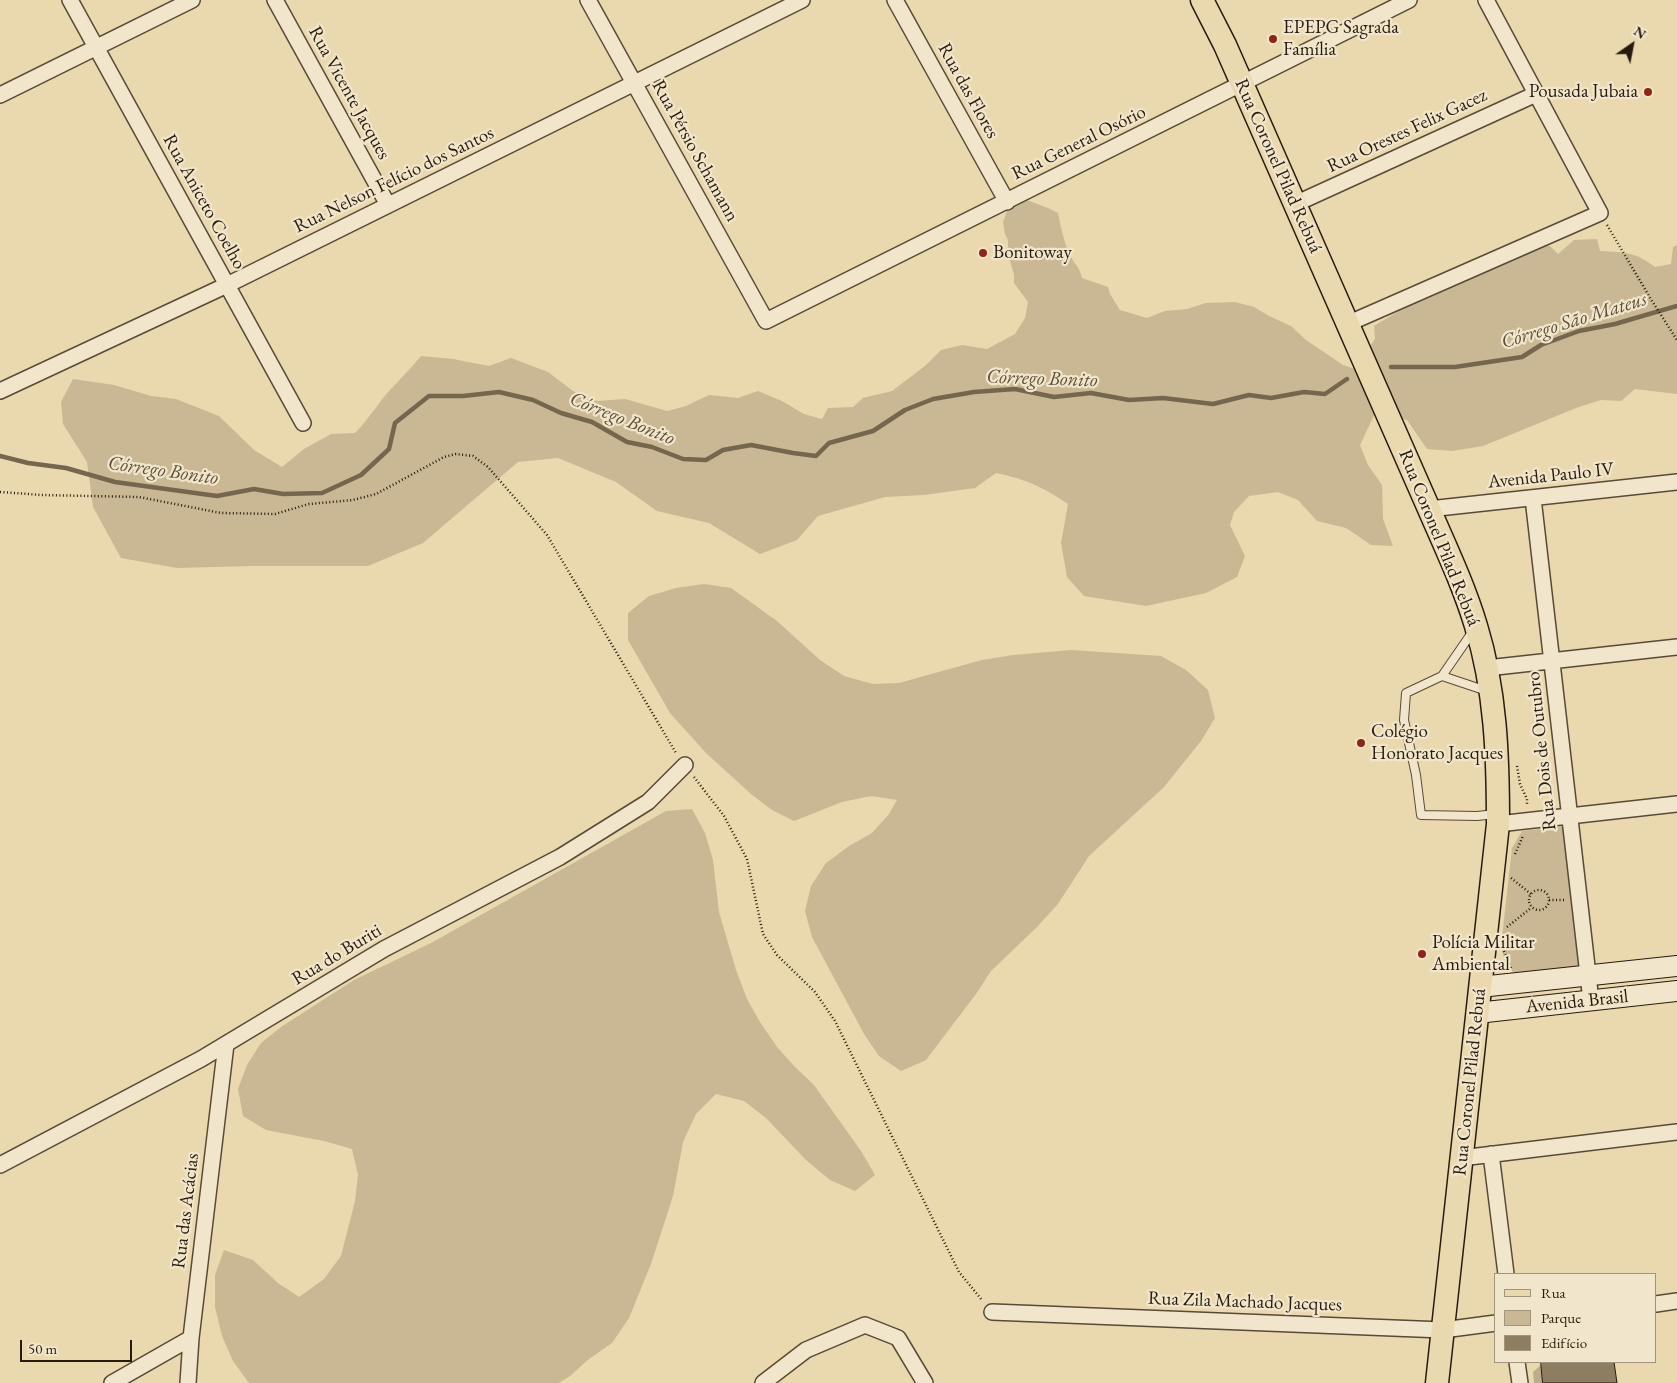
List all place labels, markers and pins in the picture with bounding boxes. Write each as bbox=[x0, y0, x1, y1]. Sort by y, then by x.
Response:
place label: EPEPG Sagrada Família bbox=[1283, 17, 1399, 61]
marker: EPEPG Sagrada Família bbox=[1267, 33, 1279, 45]
place label: Pousada Jubaia bbox=[1529, 81, 1638, 103]
marker: Pousada Jubaia bbox=[1642, 86, 1654, 98]
place label: Bonitoway bbox=[993, 242, 1072, 264]
marker: Bonitoway bbox=[977, 247, 989, 259]
place label: Colégio Honorato Jacques bbox=[1371, 721, 1503, 765]
marker: Colégio Honorato Jacques bbox=[1355, 737, 1367, 749]
place label: Polícia Militar Ambiental bbox=[1432, 932, 1535, 976]
marker: Polícia Militar Ambiental bbox=[1416, 948, 1428, 960]

